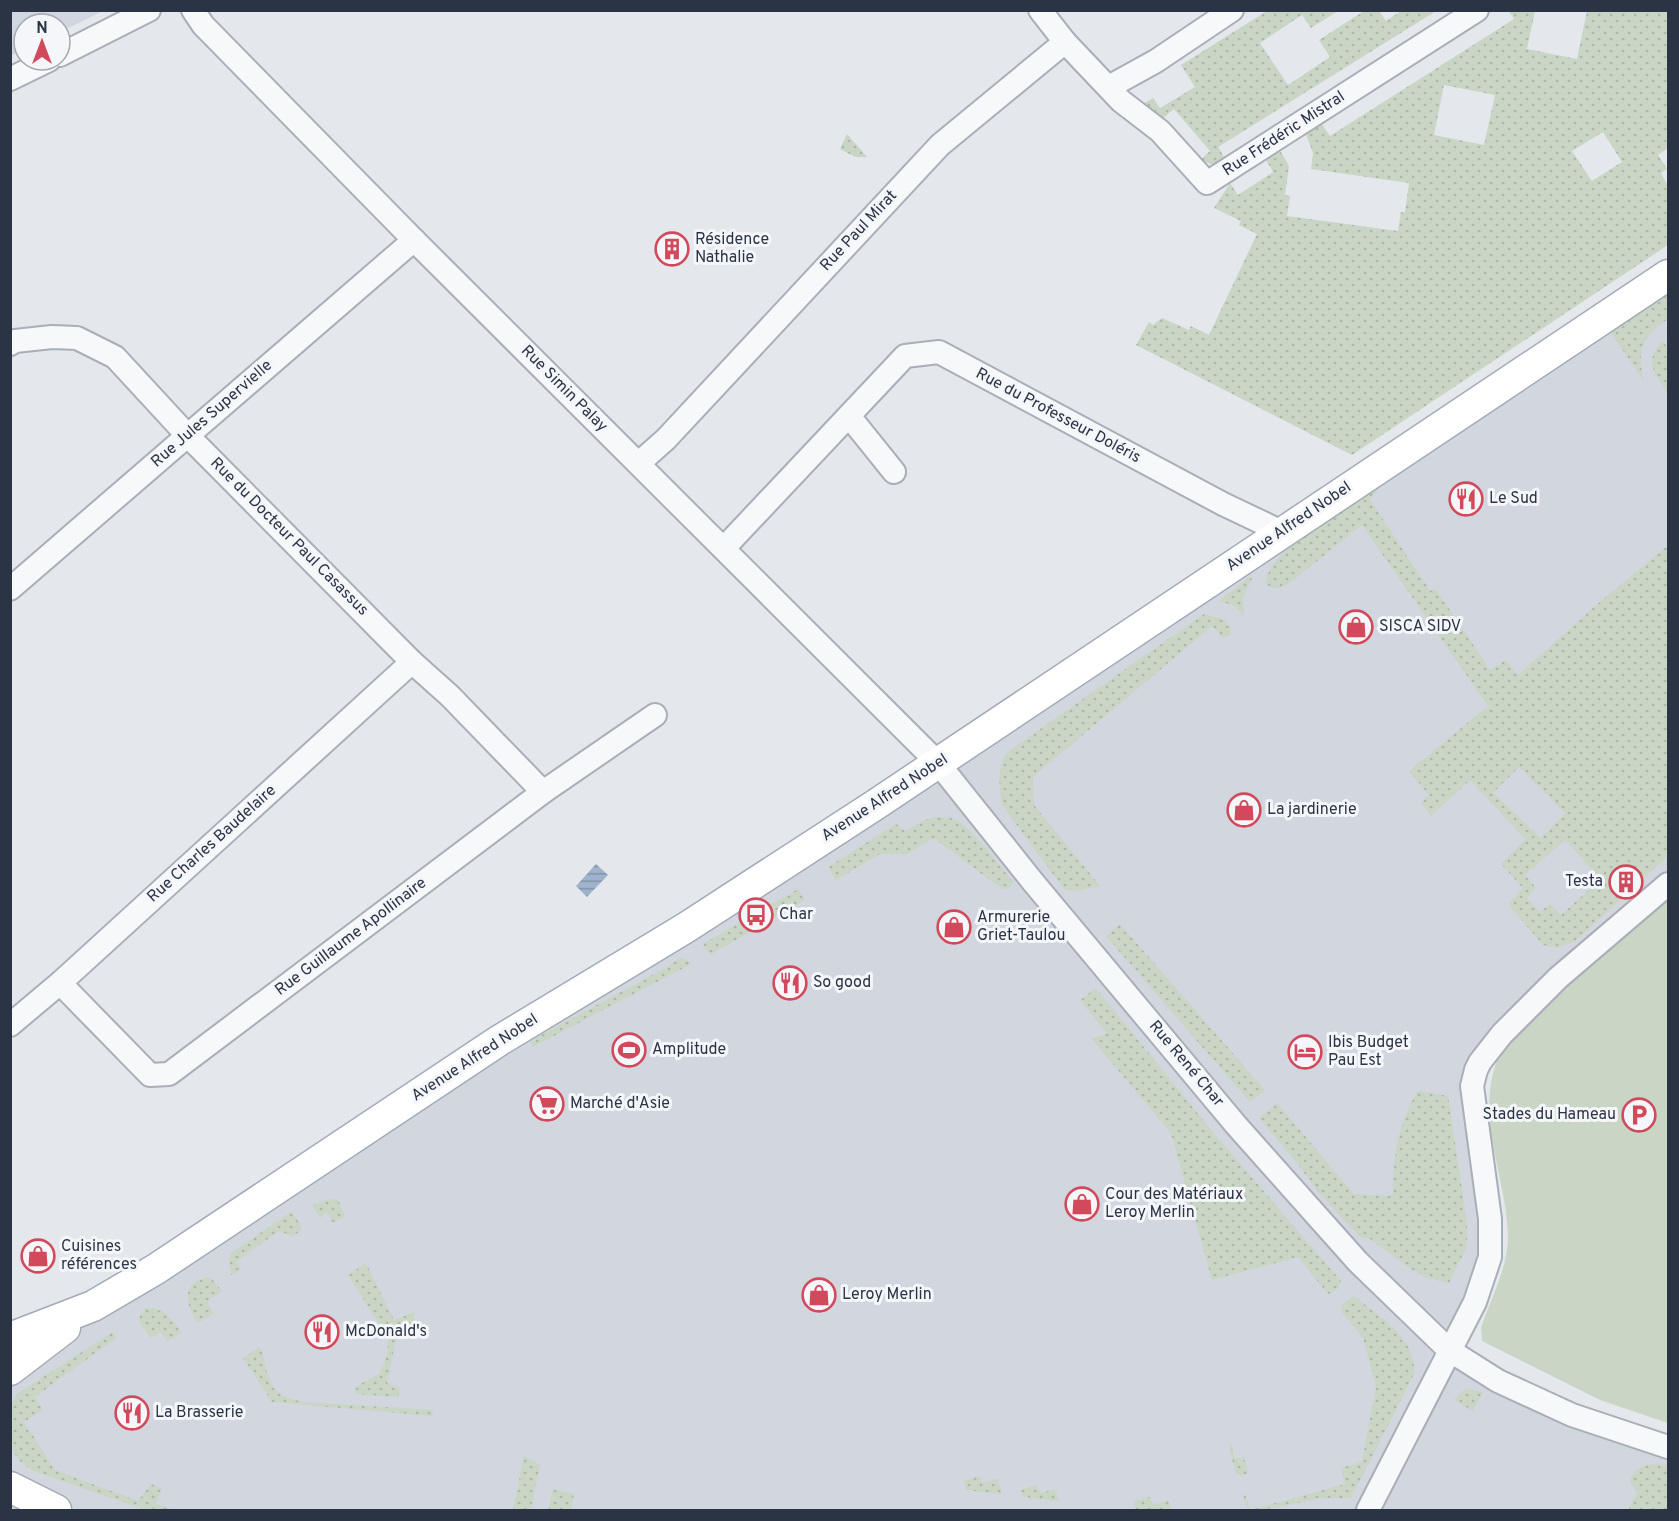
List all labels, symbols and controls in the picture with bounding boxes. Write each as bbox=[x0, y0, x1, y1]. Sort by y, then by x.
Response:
north arrow bbox=[12, 12, 72, 72]
text: N bbox=[36, 19, 48, 39]
street label: Rue Frédéric Mistral bbox=[1219, 87, 1349, 181]
street label: Rue Paul Mirat bbox=[816, 186, 902, 276]
place label: Résidence Nathalie bbox=[695, 230, 769, 268]
building icon: Résidence Nathalie bbox=[654, 231, 690, 267]
street label: Rue Simin Palay bbox=[516, 341, 612, 437]
street label: Rue Jules Supervielle bbox=[147, 356, 277, 472]
street label: Rue du Professeur Doléris bbox=[972, 364, 1144, 468]
street label: Rue du Docteur Paul Casassus bbox=[206, 454, 372, 620]
street label: Avenue Alfred Nobel bbox=[1223, 478, 1355, 576]
restaurant icon: Le Sud bbox=[1448, 481, 1484, 517]
place label: Le Sud bbox=[1489, 489, 1538, 509]
shop icon: SISCA SIDV bbox=[1338, 609, 1374, 645]
place label: SISCA SIDV bbox=[1379, 617, 1461, 637]
street label: Avenue Alfred Nobel bbox=[818, 750, 952, 846]
street label: Rue Charles Baudelaire bbox=[143, 781, 281, 907]
shop icon: La jardinerie bbox=[1226, 792, 1262, 828]
place label: La jardinerie bbox=[1267, 800, 1357, 820]
building icon: Testa bbox=[1608, 864, 1644, 900]
place label: Testa bbox=[1565, 872, 1603, 892]
street label: Rue Guillaume Apollinaire bbox=[271, 873, 431, 1001]
bus stop icon: Char bbox=[738, 897, 774, 933]
place label: Char bbox=[779, 905, 813, 925]
place label: Armurerie Griet-Taulou bbox=[977, 908, 1065, 946]
shop icon: Armurerie Griet-Taulou bbox=[936, 909, 972, 945]
restaurant icon: So good bbox=[772, 965, 808, 1001]
place label: So good bbox=[813, 973, 871, 993]
street label: Avenue Alfred Nobel bbox=[408, 1010, 542, 1106]
street label: Rue René Char bbox=[1144, 1017, 1228, 1111]
sports icon: Amplitude bbox=[611, 1032, 647, 1068]
place label: Ibis Budget Pau Est bbox=[1328, 1033, 1409, 1071]
hotel icon: Ibis Budget Pau Est bbox=[1287, 1034, 1323, 1070]
place label: Amplitude bbox=[652, 1040, 726, 1060]
supermarket icon: Marché d'Asie bbox=[529, 1086, 565, 1122]
place label: Marché d'Asie bbox=[570, 1094, 670, 1114]
parking icon: Stades du Hameau bbox=[1621, 1097, 1657, 1133]
place label: Stades du Hameau bbox=[1482, 1105, 1616, 1125]
place label: Cour des Matériaux Leroy Merlin bbox=[1105, 1185, 1243, 1223]
shop icon: Cour des Matériaux Leroy Merlin bbox=[1064, 1186, 1100, 1222]
place label: Cuisines références bbox=[61, 1237, 137, 1275]
shop icon: Cuisines références bbox=[20, 1238, 56, 1274]
shop icon: Leroy Merlin bbox=[801, 1277, 837, 1313]
place label: Leroy Merlin bbox=[842, 1285, 932, 1305]
restaurant icon: McDonald's bbox=[304, 1314, 340, 1350]
place label: McDonald's bbox=[345, 1322, 427, 1342]
restaurant icon: La Brasserie bbox=[114, 1395, 150, 1431]
place label: La Brasserie bbox=[155, 1403, 243, 1423]

